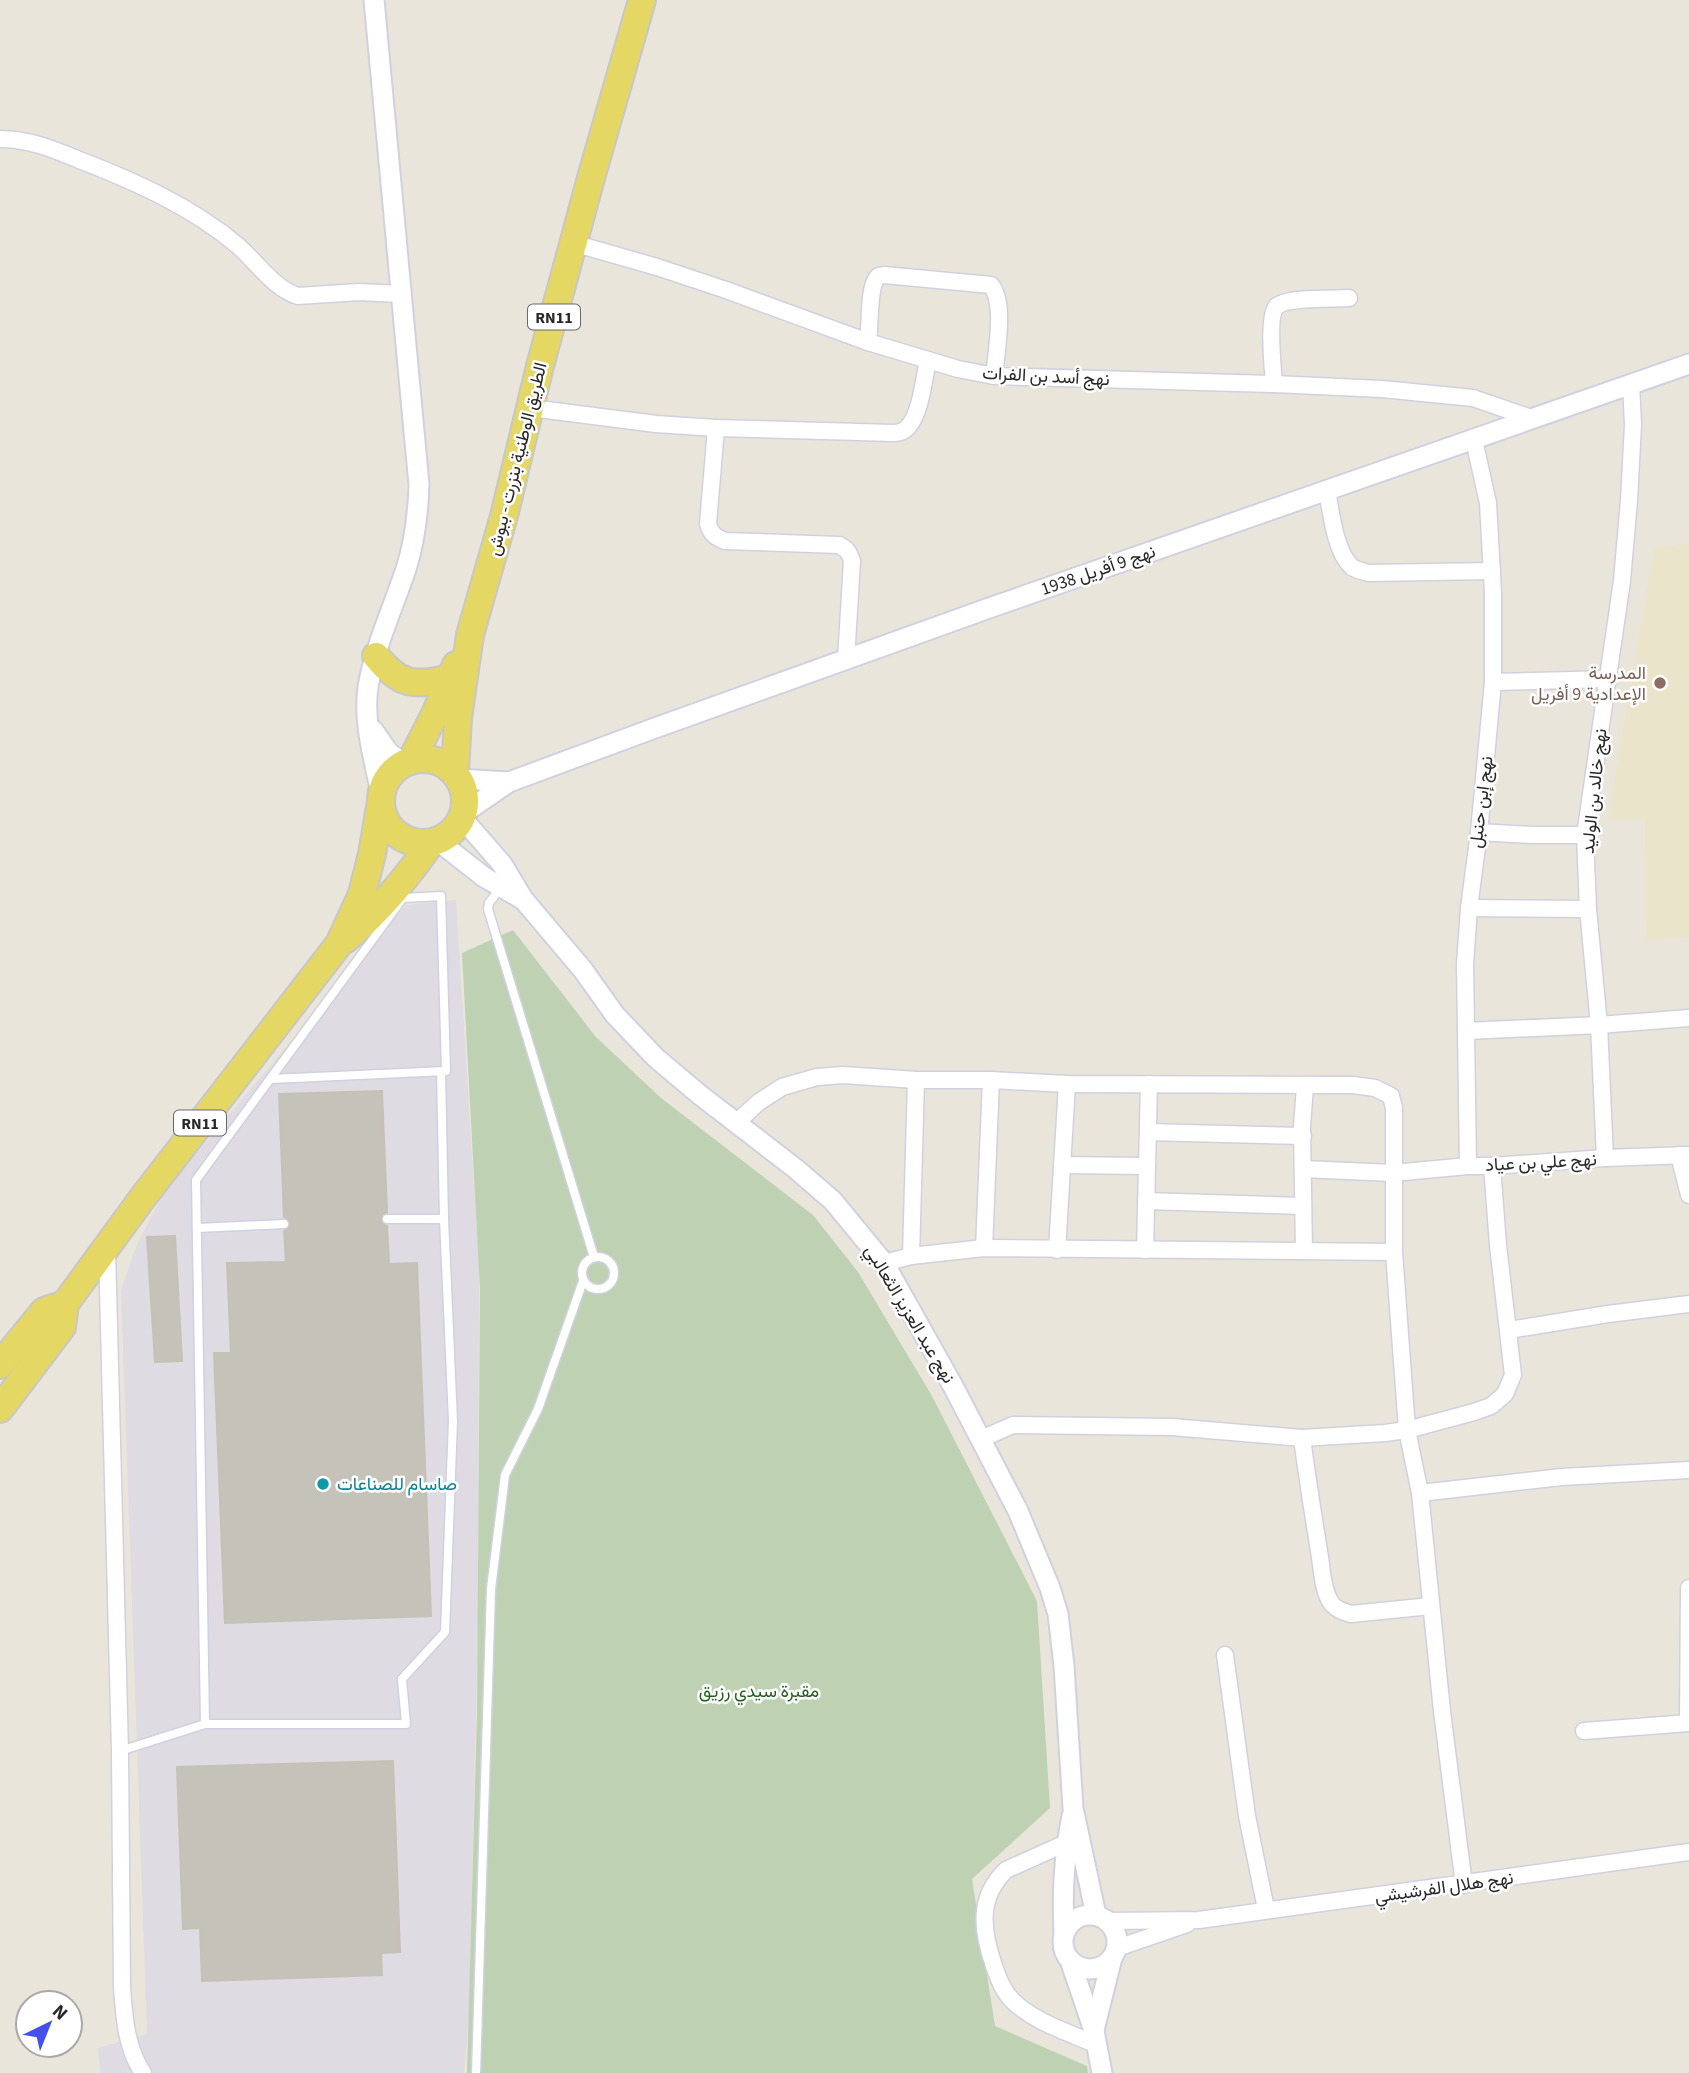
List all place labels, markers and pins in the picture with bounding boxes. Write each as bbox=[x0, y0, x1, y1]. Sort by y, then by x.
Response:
place label: المدرسة الإعدادية 9 أفريل bbox=[1531, 661, 1646, 707]
marker: المدرسة الإعدادية 9 أفريل bbox=[1652, 675, 1668, 691]
place label: صاسام للصناعات bbox=[337, 1472, 457, 1497]
marker: صاسام للصناعات bbox=[315, 1476, 331, 1492]

